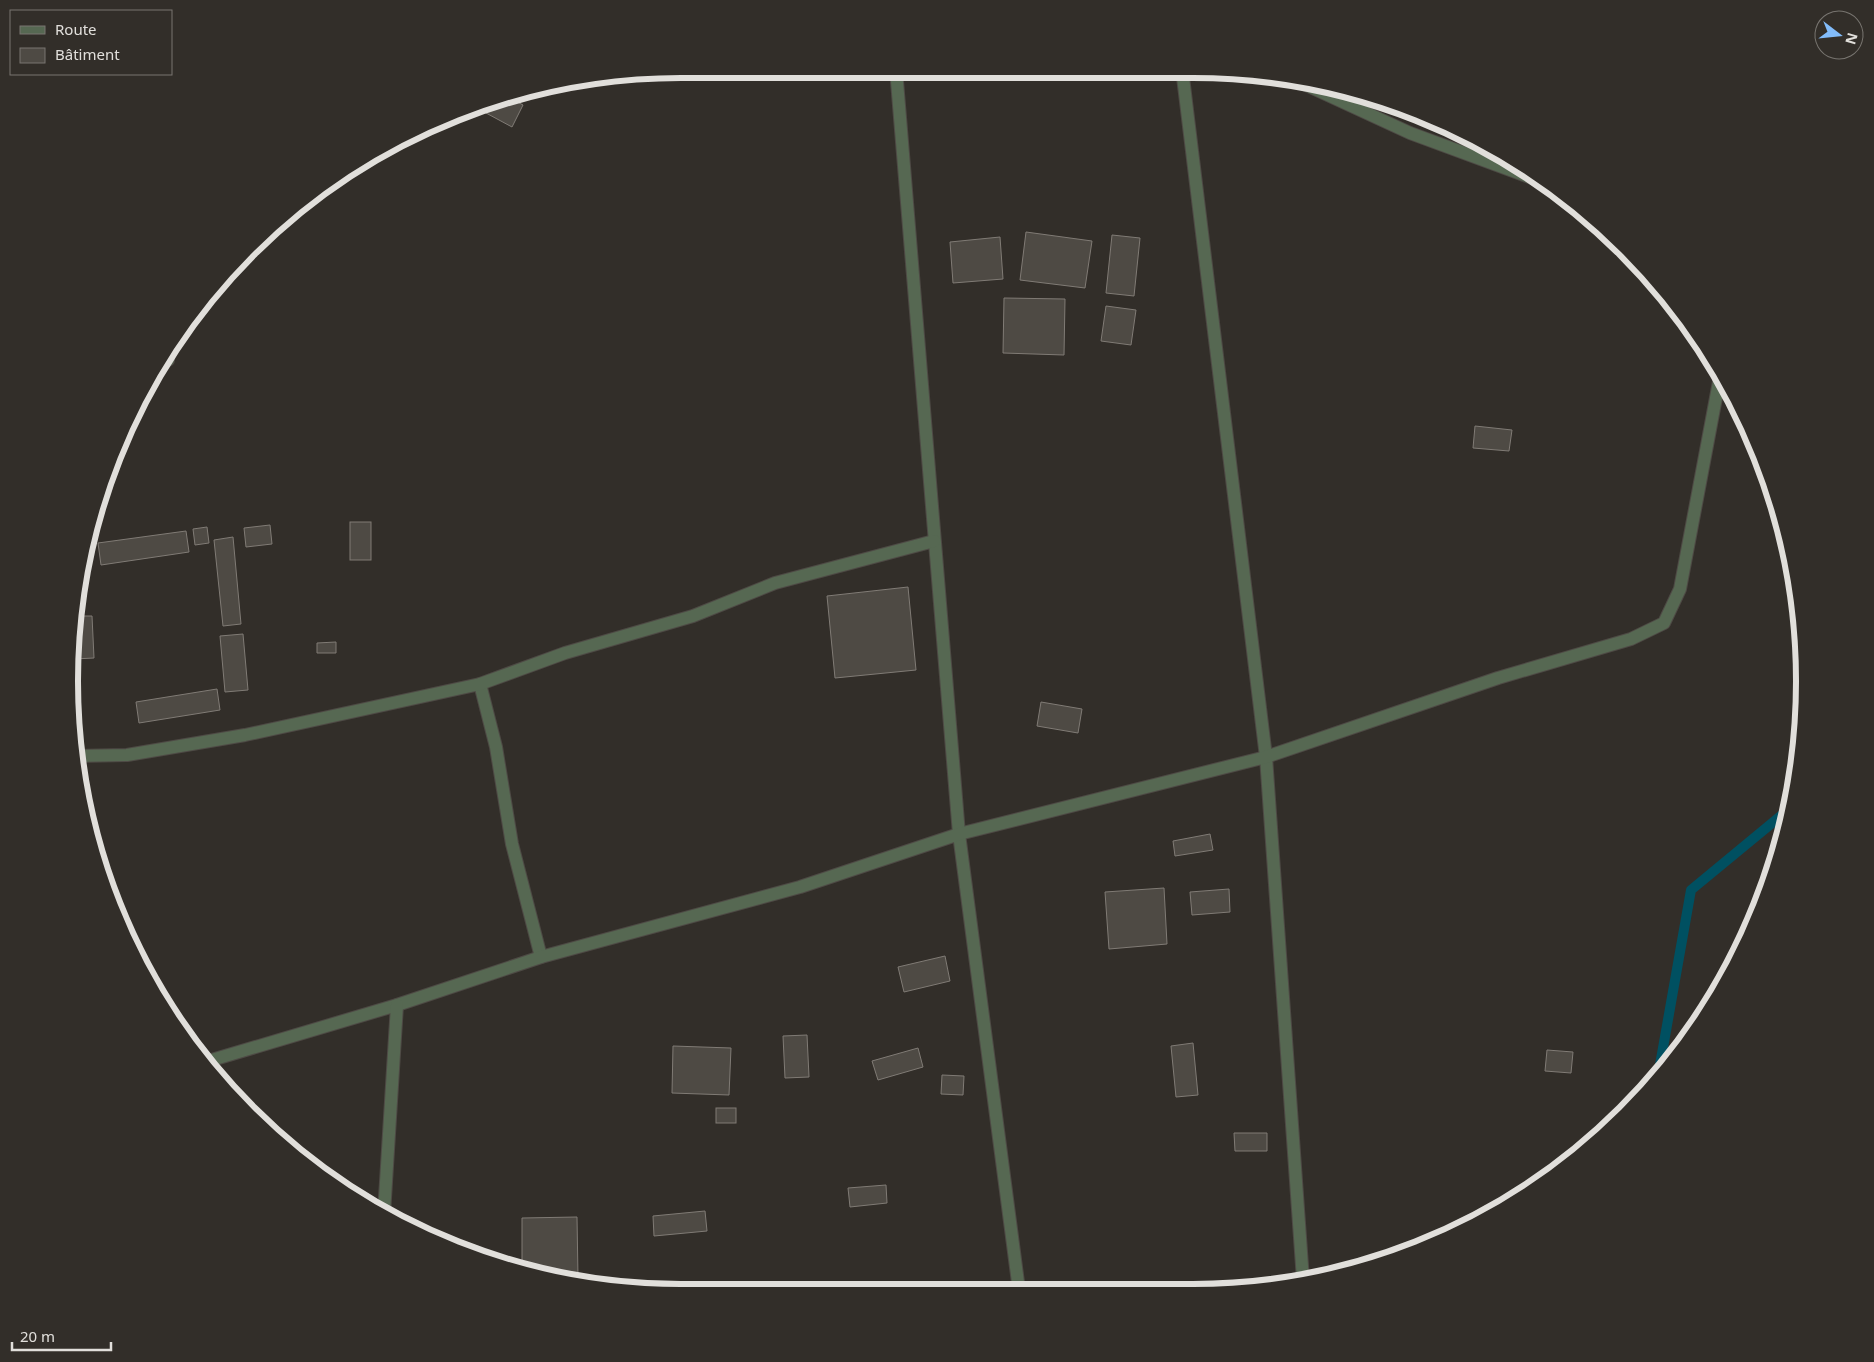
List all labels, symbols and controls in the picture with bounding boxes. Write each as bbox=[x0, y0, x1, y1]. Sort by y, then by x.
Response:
legend bbox=[10, 10, 172, 75]
north arrow bbox=[1814, 10, 1864, 60]
text: Route bbox=[55, 19, 97, 39]
text: N bbox=[1841, 31, 1863, 47]
text: Bâtiment bbox=[55, 44, 120, 64]
scale bar bbox=[12, 1320, 111, 1352]
text: 20 m bbox=[20, 1326, 55, 1346]

